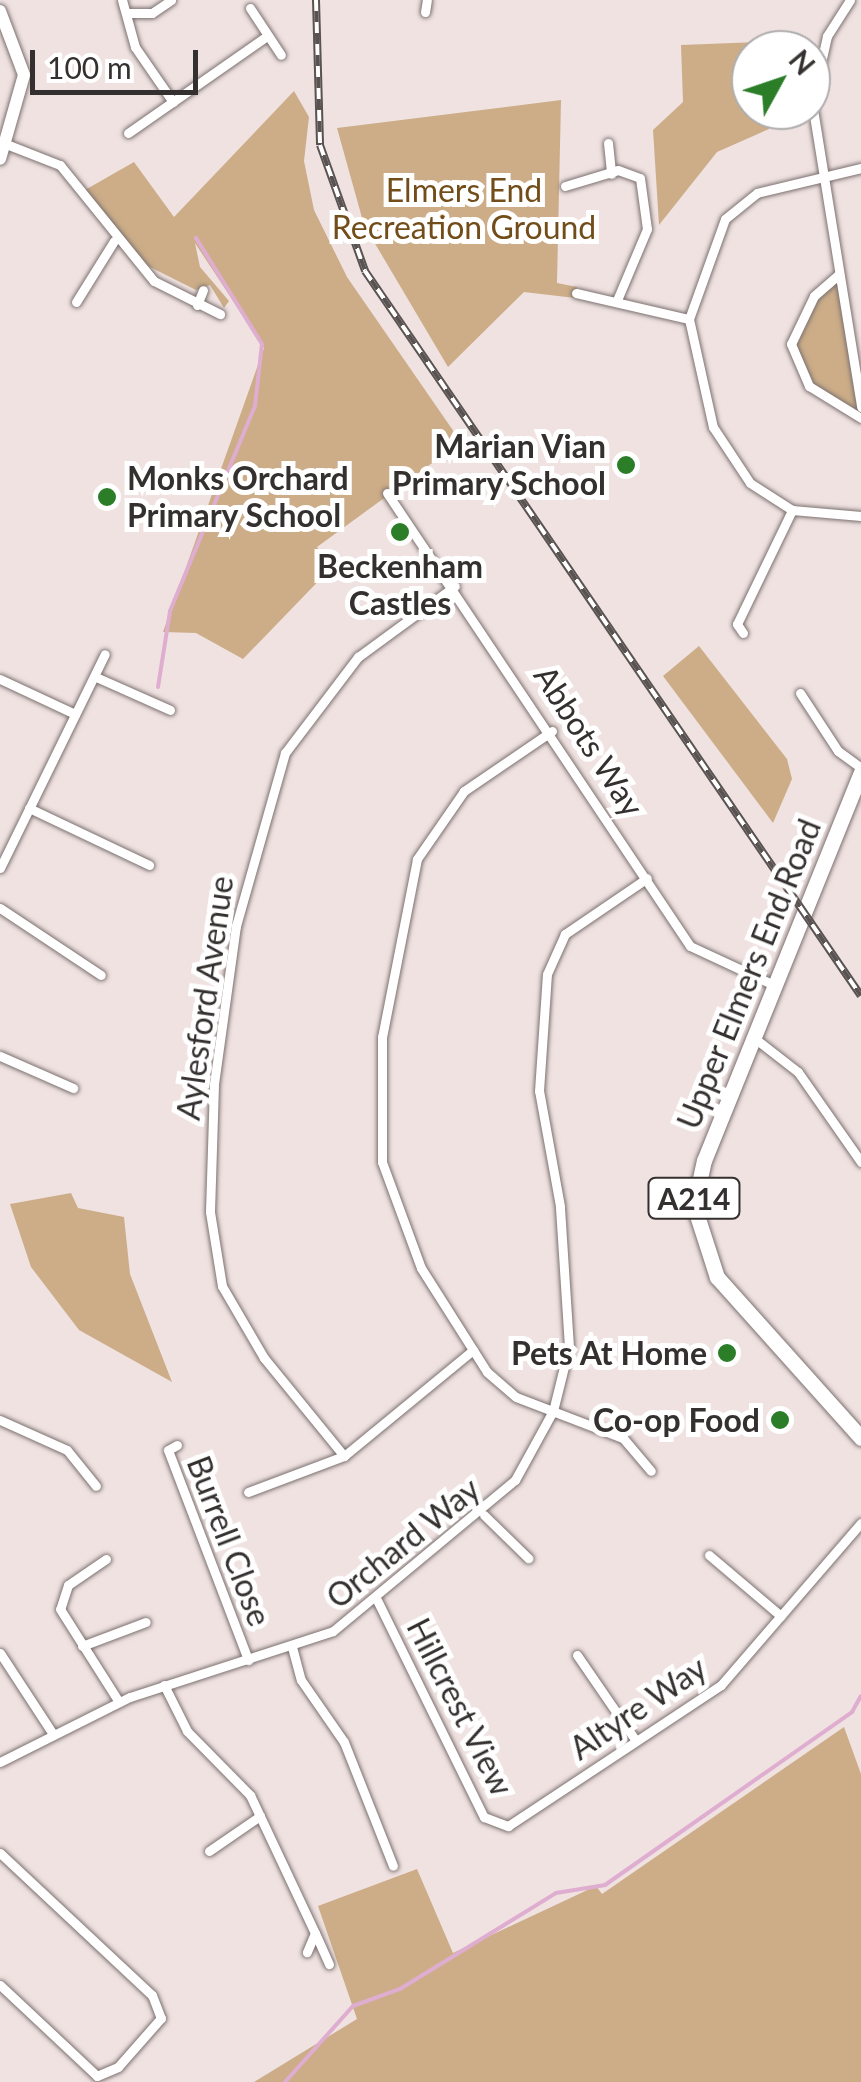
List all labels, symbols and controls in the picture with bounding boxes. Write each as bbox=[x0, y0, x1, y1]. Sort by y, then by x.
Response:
scale bar bbox=[35, 30, 202, 92]
north arrow bbox=[731, 30, 831, 130]
text: N bbox=[782, 43, 822, 81]
text: 100 m bbox=[47, 49, 132, 85]
park label: Elmers End Recreation Ground bbox=[332, 172, 596, 247]
place label: Marian Vian Primary School bbox=[391, 428, 606, 503]
marker: Marian Vian Primary School bbox=[615, 454, 637, 476]
place label: Monks Orchard Primary School bbox=[127, 460, 349, 535]
marker: Monks Orchard Primary School bbox=[96, 486, 118, 508]
marker: Beckenham Castles bbox=[389, 521, 411, 543]
place label: Beckenham Castles bbox=[317, 548, 483, 623]
street label: Abbots Way bbox=[526, 658, 652, 824]
street label: Upper Elmers End Road bbox=[669, 813, 829, 1135]
street label: Aylesford Avenue bbox=[169, 873, 241, 1123]
road number: A214 bbox=[646, 1173, 742, 1223]
place label: Pets At Home bbox=[510, 1334, 707, 1372]
marker: Pets At Home bbox=[716, 1342, 738, 1364]
place label: Co-op Food bbox=[593, 1401, 760, 1439]
marker: Co-op Food bbox=[769, 1409, 791, 1431]
street label: Burrell Close bbox=[179, 1451, 279, 1631]
street label: Orchard Way bbox=[319, 1470, 487, 1616]
street label: Hillcrest View bbox=[399, 1611, 521, 1803]
street label: Altyre Way bbox=[562, 1648, 714, 1768]

